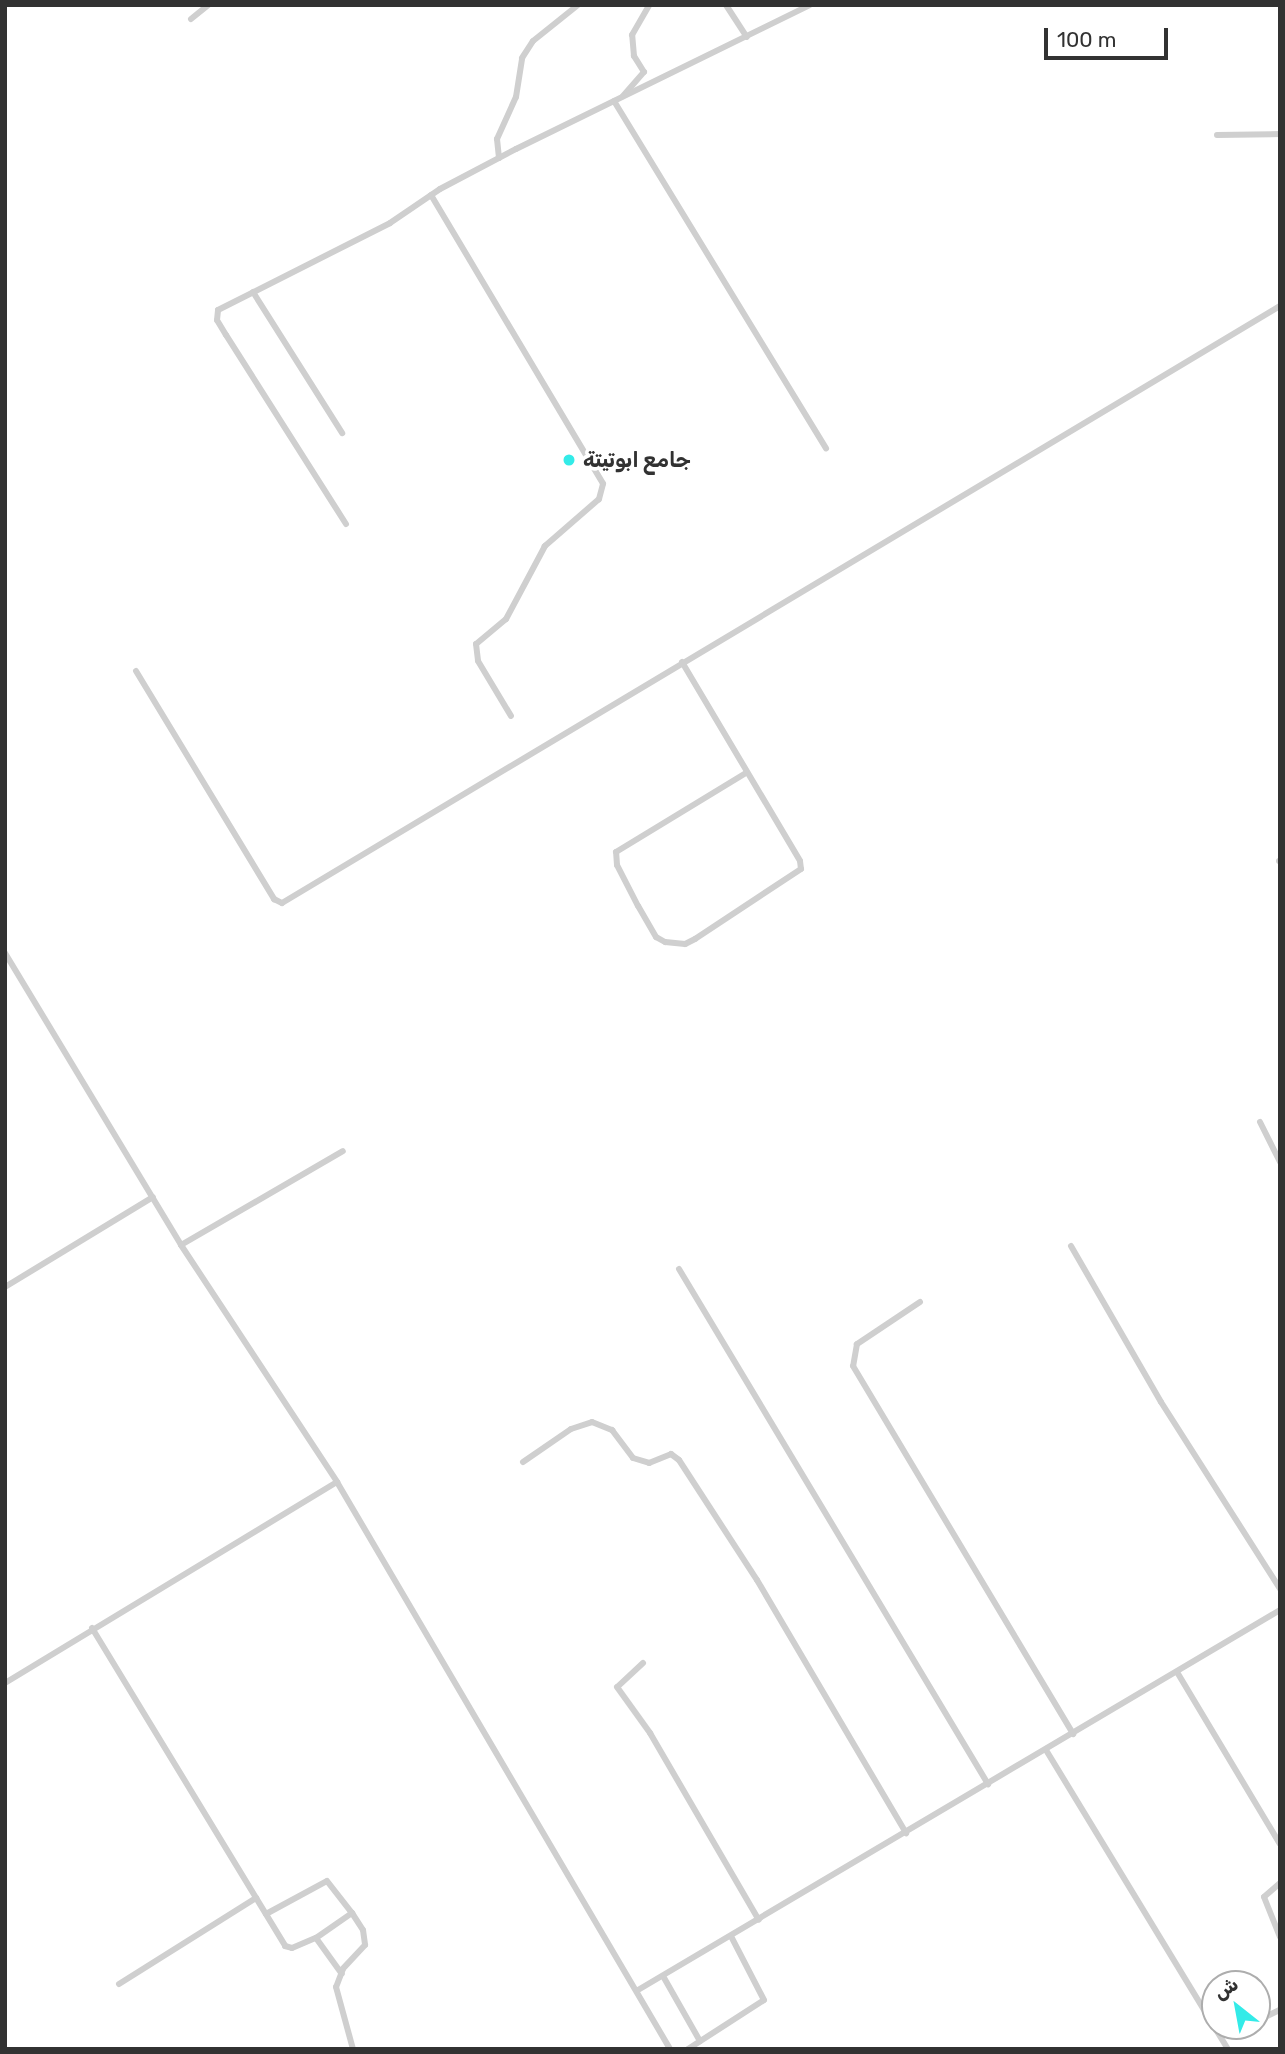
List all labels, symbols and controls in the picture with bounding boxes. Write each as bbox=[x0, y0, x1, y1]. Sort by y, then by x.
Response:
scale bar bbox=[1047, 14, 1171, 58]
text: 100 m bbox=[1057, 27, 1116, 52]
place label: جامع ابوتيتة bbox=[583, 447, 691, 473]
marker: جامع ابوتيتة bbox=[561, 452, 577, 468]
north arrow bbox=[1201, 1970, 1271, 2040]
text: ش bbox=[1210, 1972, 1242, 2004]

